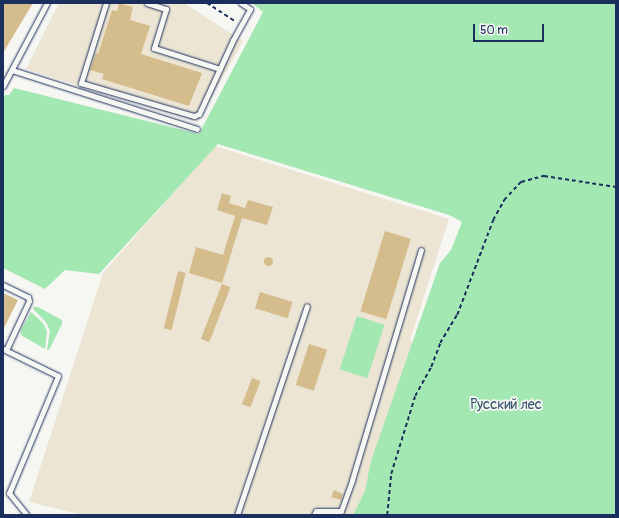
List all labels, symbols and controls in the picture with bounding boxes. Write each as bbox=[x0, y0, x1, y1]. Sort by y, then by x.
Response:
scale bar bbox=[475, 16, 546, 42]
text: 50 m bbox=[480, 23, 508, 38]
park label: Русский лес bbox=[470, 397, 542, 413]

